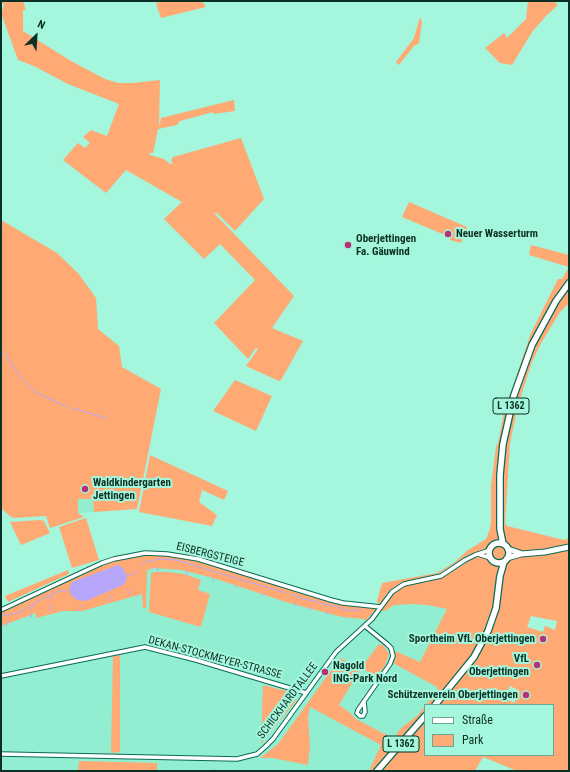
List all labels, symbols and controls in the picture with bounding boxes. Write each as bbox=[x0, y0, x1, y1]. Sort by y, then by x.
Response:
north arrow bbox=[16, 16, 56, 56]
text: N bbox=[35, 17, 47, 32]
place label: Neuer Wasserturm bbox=[456, 227, 538, 241]
marker: Neuer Wasserturm bbox=[443, 229, 453, 239]
place label: Oberjettingen Fa. Gäuwind bbox=[356, 232, 416, 258]
marker: Oberjettingen Fa. Gäuwind bbox=[343, 240, 353, 250]
road number: L 1362 bbox=[493, 398, 529, 414]
place label: Waldkindergarten Jettingen bbox=[93, 476, 171, 502]
marker: Waldkindergarten Jettingen bbox=[80, 484, 90, 494]
street label: EISBERGSTEIGE bbox=[175, 540, 245, 570]
place label: Sportheim VfL Oberjettingen bbox=[409, 632, 535, 646]
street label: DEKAN-STOCKMEYER-STRASSE bbox=[147, 634, 283, 682]
marker: Sportheim VfL Oberjettingen bbox=[538, 634, 548, 644]
place label: VfL Oberjettingen bbox=[469, 652, 529, 678]
place label: Nagold ING-Park Nord bbox=[333, 659, 397, 685]
street label: SCHICKHARDTALLEE bbox=[255, 660, 321, 742]
marker: VfL Oberjettingen bbox=[532, 660, 542, 670]
marker: Nagold ING-Park Nord bbox=[320, 667, 330, 677]
place label: Schützenverein Oberjettingen bbox=[387, 688, 518, 702]
marker: Schützenverein Oberjettingen bbox=[521, 690, 531, 700]
legend bbox=[424, 704, 554, 756]
text: Straße bbox=[462, 713, 493, 727]
text: Park bbox=[462, 733, 483, 747]
road number: L 1362 bbox=[383, 736, 419, 752]

